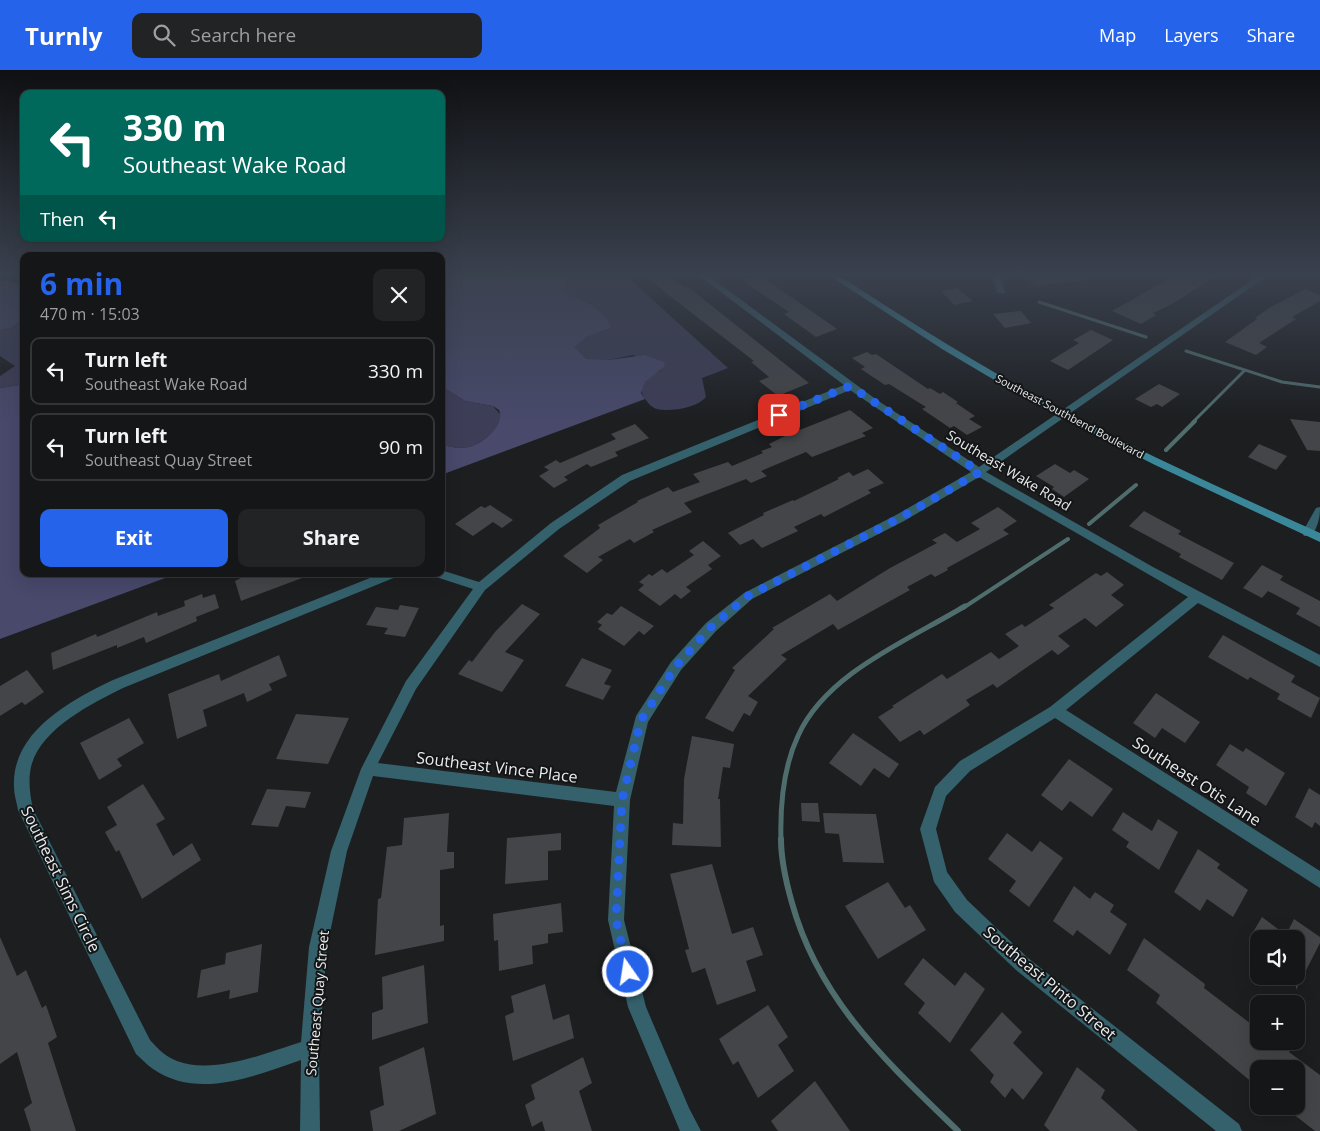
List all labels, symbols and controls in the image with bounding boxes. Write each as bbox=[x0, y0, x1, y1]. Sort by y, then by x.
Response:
search box bbox=[132, 13, 482, 58]
text: Turnly bbox=[25, 19, 102, 52]
icon: search bbox=[150, 21, 178, 49]
text: Search here bbox=[190, 22, 296, 48]
text: Map bbox=[1099, 23, 1136, 47]
text: Layers bbox=[1164, 23, 1219, 47]
text: Share bbox=[1247, 23, 1295, 47]
text: 330 m bbox=[123, 104, 227, 151]
icon: left bbox=[40, 110, 105, 175]
text: Southeast Wake Road bbox=[123, 149, 346, 179]
icon: left bbox=[94, 205, 122, 233]
text: Then bbox=[40, 206, 84, 232]
text: 6 min bbox=[40, 263, 123, 304]
button: close bbox=[373, 269, 425, 321]
text: 470 m · 15:03 bbox=[40, 303, 140, 325]
text: Turn left bbox=[85, 347, 167, 373]
icon: left bbox=[42, 357, 70, 385]
text: 330 m bbox=[368, 358, 423, 384]
street label: Southeast Southbend Boulevard bbox=[993, 370, 1147, 462]
text: Southeast Wake Road bbox=[85, 373, 247, 395]
pin bbox=[758, 394, 800, 436]
icon: arrive bbox=[765, 401, 793, 429]
text: Turn left bbox=[85, 423, 167, 449]
street label: Southeast Wake Road bbox=[943, 425, 1075, 515]
icon: left bbox=[42, 433, 70, 461]
text: 90 m bbox=[379, 434, 423, 460]
text: Southeast Quay Street bbox=[85, 449, 252, 471]
button: Exit bbox=[40, 509, 228, 567]
button: Share bbox=[238, 509, 425, 567]
street label: Southeast Otis Lane bbox=[1128, 731, 1266, 831]
street label: Southeast Vince Place bbox=[415, 746, 579, 788]
street label: Southeast Sims Circle bbox=[16, 802, 106, 956]
street label: Southeast Pinto Street bbox=[979, 921, 1121, 1045]
street label: Southeast Quay Street bbox=[301, 929, 333, 1077]
map controls bbox=[1250, 930, 1305, 1115]
button: sound bbox=[1250, 930, 1305, 985]
position arrow bbox=[601, 945, 653, 997]
button: + bbox=[1250, 995, 1305, 1050]
button: − bbox=[1250, 1060, 1305, 1115]

